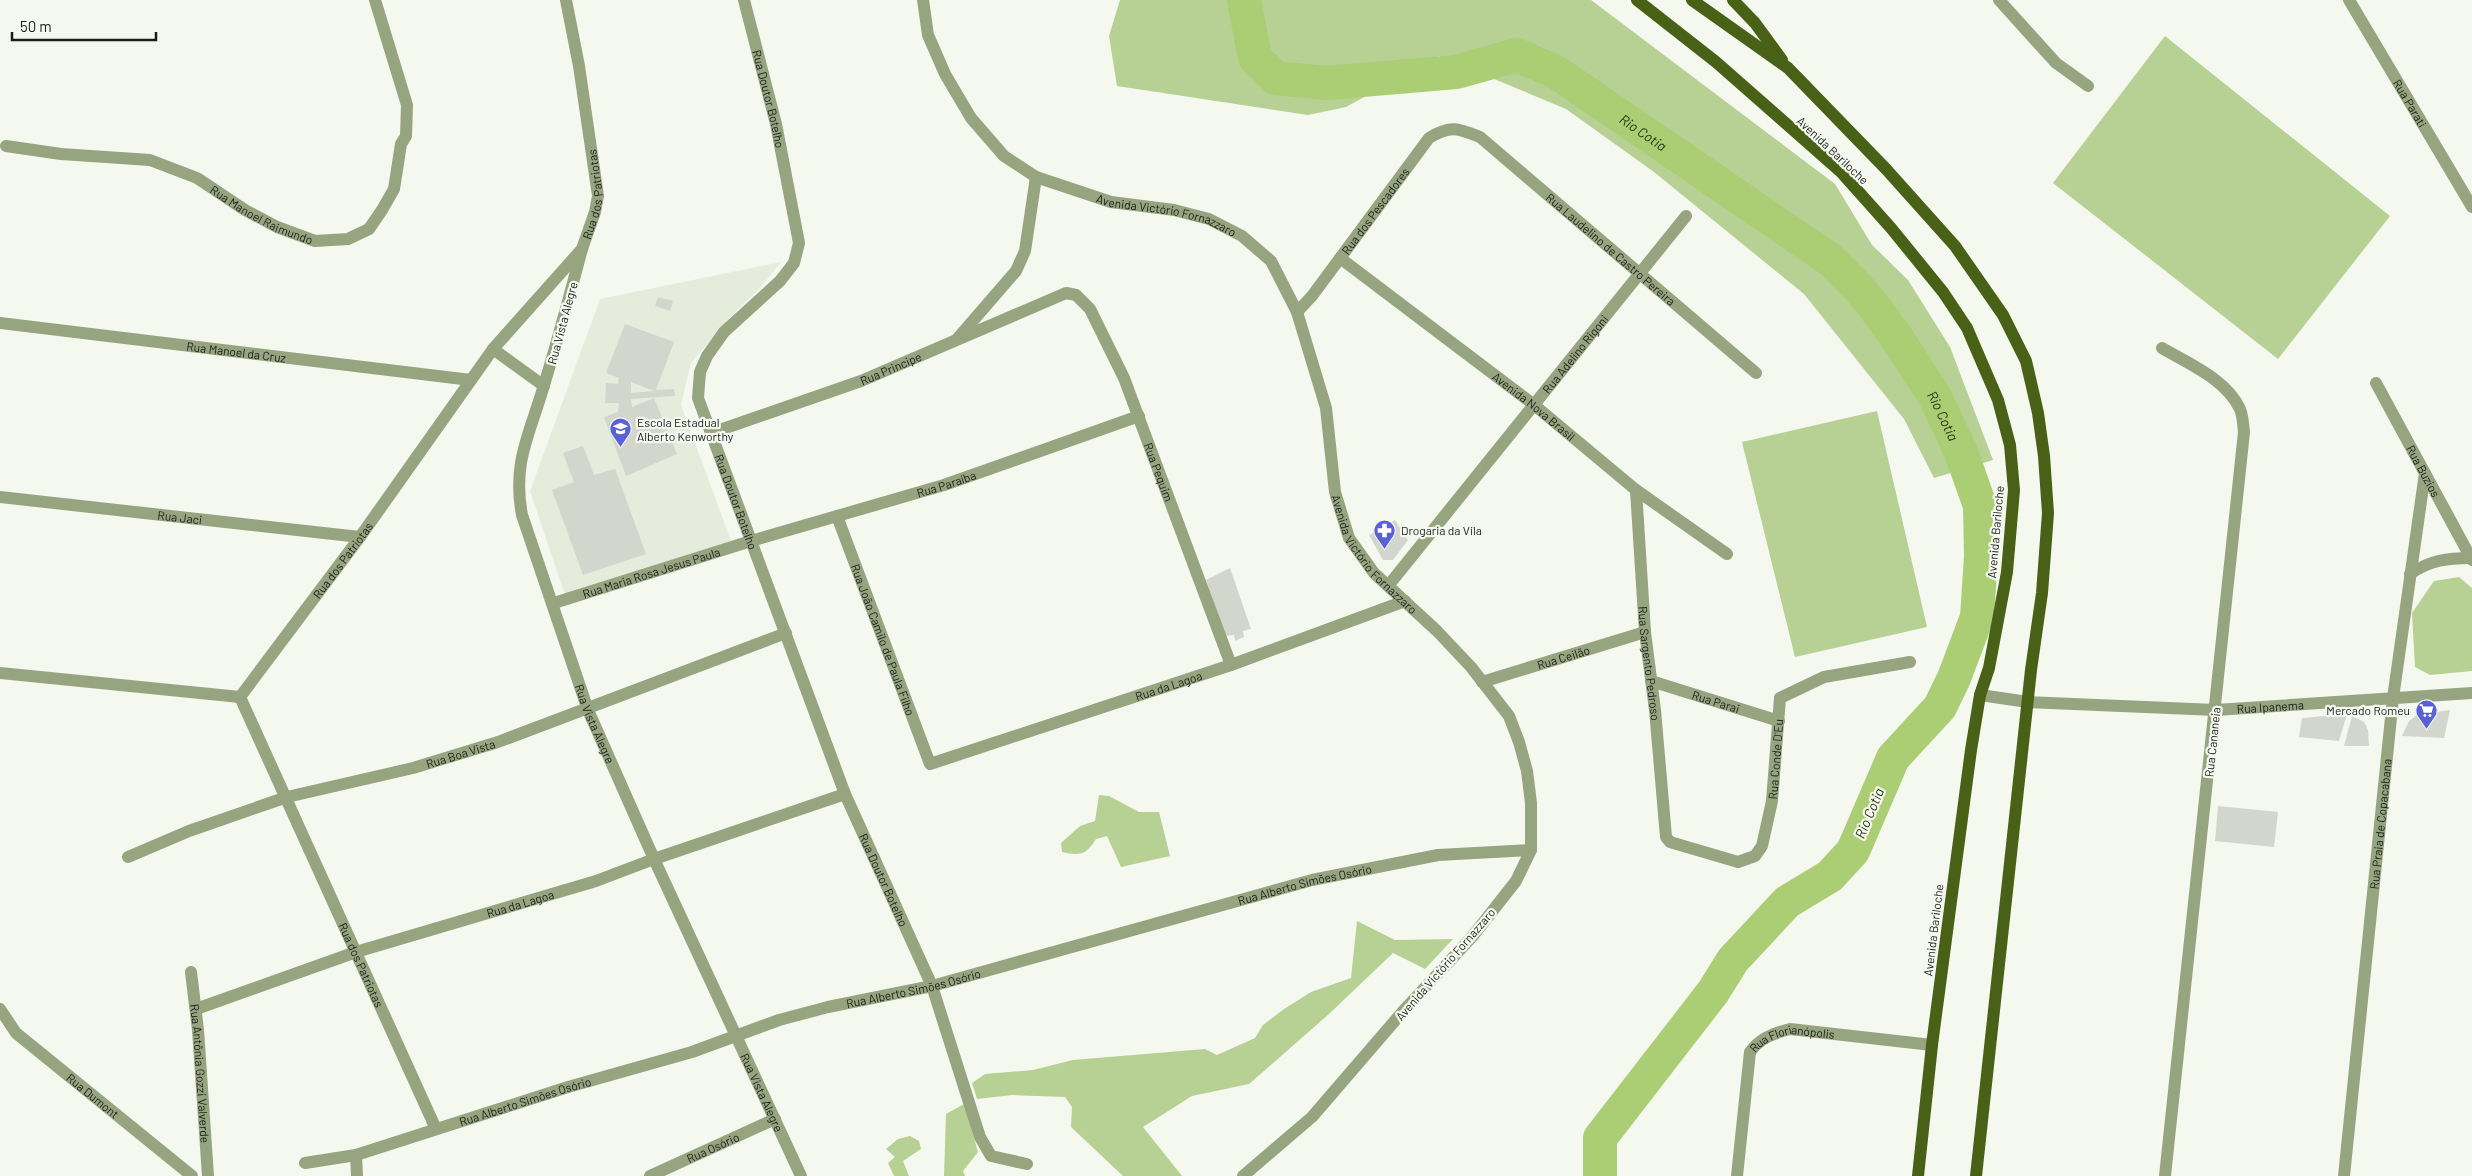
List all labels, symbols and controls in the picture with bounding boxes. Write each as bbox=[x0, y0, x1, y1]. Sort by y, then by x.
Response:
scale bar bbox=[12, 10, 156, 42]
text: 50 m bbox=[20, 17, 52, 35]
street label: Rua Doutor Botelho bbox=[750, 48, 787, 149]
street label: Rua Parati bbox=[2391, 77, 2430, 130]
water label: Rio Cotia bbox=[1617, 110, 1670, 154]
street label: Avenida Bariloche bbox=[1794, 113, 1872, 187]
street label: Rua dos Patriotas bbox=[579, 148, 605, 241]
street label: Rua dos Pescadores bbox=[1338, 164, 1412, 257]
street label: Rua Manoel Raimundo bbox=[208, 182, 315, 247]
street label: Rua Laudelino de Castro Pereira bbox=[1544, 190, 1678, 308]
street label: Avenida Victório Fornazzaro bbox=[1095, 191, 1239, 239]
street label: Rua Vista Alegre bbox=[544, 280, 580, 366]
street label: Rua Adelino Rigoni bbox=[1539, 312, 1611, 396]
street label: Rua Manoel da Cruz bbox=[186, 339, 287, 365]
street label: Rua Principe bbox=[858, 349, 924, 388]
street label: Avenida Nova Brasil bbox=[1490, 369, 1578, 443]
water label: Rio Cotia bbox=[1924, 387, 1963, 443]
place label: Escola Estadual Alberto Kenworthy bbox=[637, 415, 734, 443]
school or university icon: Escola Estadual Alberto Kenworthy bbox=[609, 417, 633, 448]
street label: Rua Pequim bbox=[1142, 441, 1176, 503]
street label: Rua Buzios bbox=[2404, 443, 2443, 499]
street label: Rua Doutor Botelho bbox=[712, 452, 761, 551]
street label: Rua Paraíba bbox=[915, 467, 978, 500]
street label: Avenida Bariloche bbox=[1984, 485, 2006, 579]
street label: Avenida Victório Fornazzaro bbox=[1329, 493, 1420, 616]
street label: Rua Jaci bbox=[157, 508, 203, 526]
pharmacy icon: Drogaria da Vila bbox=[1373, 518, 1397, 549]
street label: Rua dos Patriotas bbox=[310, 519, 375, 601]
place label: Drogaria da Vila bbox=[1401, 523, 1482, 537]
street label: Rua Maria Rosa Jesus Paula bbox=[581, 544, 722, 601]
street label: Rua João Camilo de Paula Filho bbox=[849, 562, 918, 717]
street label: Rua Sargento Pedroso bbox=[1636, 606, 1663, 721]
street label: Rua Ceilão bbox=[1535, 642, 1591, 672]
street label: Rua da Lagoa bbox=[1133, 668, 1204, 703]
street label: Rua Vista Alegre bbox=[573, 682, 618, 766]
street label: Rua Parai bbox=[1690, 687, 1741, 715]
street label: Rua Ipanema bbox=[2236, 697, 2304, 716]
supermarket icon: Mercado Romeu bbox=[2414, 698, 2438, 729]
place label: Mercado Romeu bbox=[2326, 703, 2410, 717]
street label: Rua Cananeia bbox=[2201, 706, 2223, 778]
street label: Rua Conde D'Eu bbox=[1765, 718, 1785, 800]
street label: Rua Boa Vista bbox=[424, 736, 497, 771]
street label: Rua Praia de Copacabana bbox=[2366, 758, 2394, 890]
water label: Rio Cotia bbox=[1851, 785, 1887, 841]
street label: Rua Doutor Botelho bbox=[857, 831, 911, 929]
street label: Rua Alberto Simões Osório bbox=[1236, 861, 1373, 907]
street label: Avenida Bariloche bbox=[1920, 883, 1946, 977]
street label: Rua da Lagoa bbox=[485, 887, 555, 920]
street label: Avenida Victório Fornazzaro bbox=[1392, 905, 1498, 1023]
street label: Rua dos Patriotas bbox=[336, 920, 387, 1009]
street label: Rua Alberto Simões Osório bbox=[845, 966, 982, 1010]
street label: Rua Antônia Gozzi Valverde bbox=[188, 1003, 213, 1144]
street label: Rua Florianópolis bbox=[1746, 1022, 1836, 1055]
street label: Rua Vista Alegre bbox=[738, 1051, 786, 1134]
street label: Rua Dumont bbox=[64, 1070, 122, 1121]
street label: Rua Alberto Simões Osório bbox=[457, 1074, 593, 1128]
street label: Rua Osório bbox=[684, 1129, 741, 1165]

